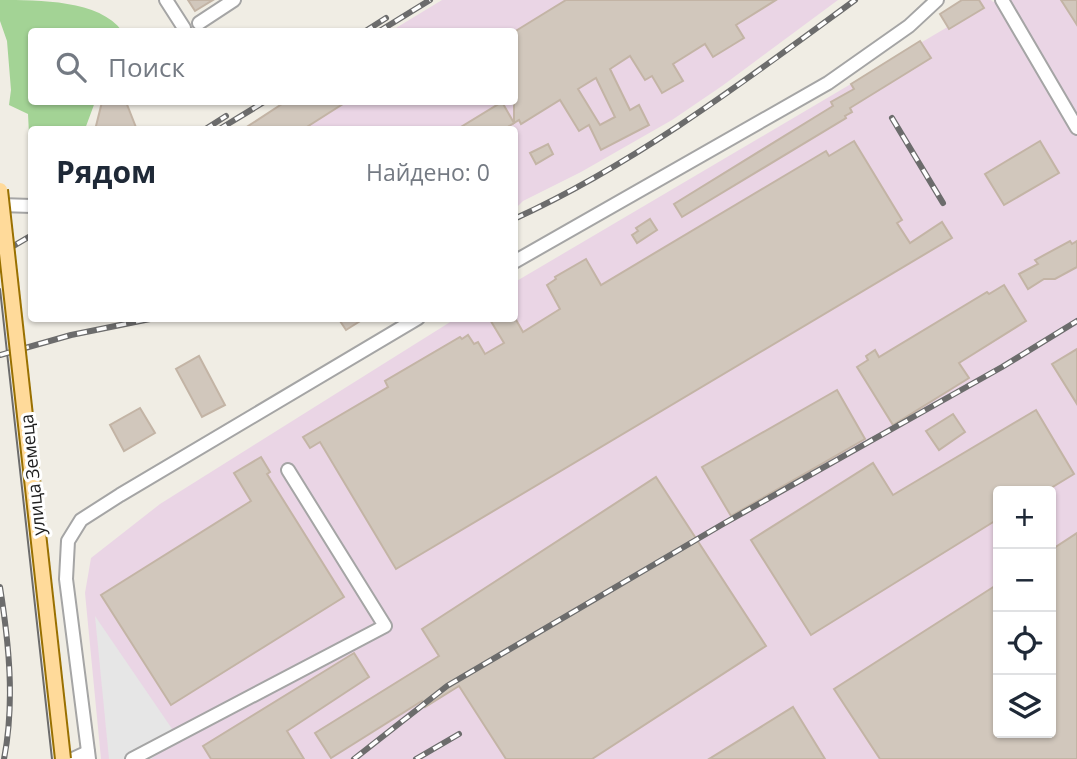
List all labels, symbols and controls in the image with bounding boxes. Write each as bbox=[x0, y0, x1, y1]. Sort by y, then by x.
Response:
search box bbox=[28, 28, 518, 105]
icon: search bbox=[52, 48, 90, 86]
text: Поиск bbox=[108, 49, 185, 85]
text: Рядом bbox=[56, 151, 156, 192]
text: Найдено: 0 bbox=[366, 156, 490, 188]
street label: улица Земеца bbox=[14, 413, 50, 537]
map controls bbox=[993, 486, 1056, 738]
button: + bbox=[993, 486, 1056, 549]
button: − bbox=[993, 549, 1056, 612]
button: locate bbox=[993, 612, 1056, 675]
button: layers bbox=[993, 675, 1056, 738]

